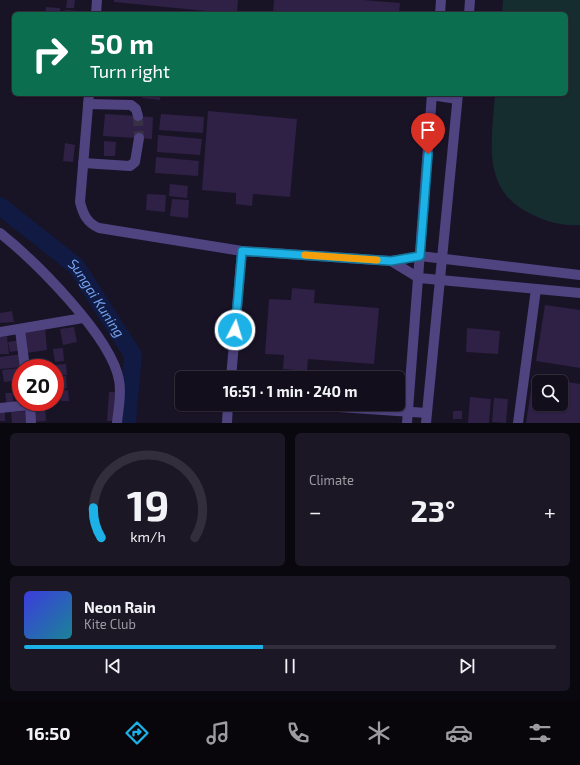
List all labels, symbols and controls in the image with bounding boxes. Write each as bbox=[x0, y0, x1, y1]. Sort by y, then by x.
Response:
text: 50 m bbox=[90, 26, 154, 60]
icon: right bbox=[24, 28, 76, 80]
text: Turn right bbox=[90, 60, 170, 82]
pin bbox=[411, 113, 445, 154]
icon: arrive bbox=[417, 119, 439, 141]
water label: Sungai Kuning bbox=[66, 255, 129, 341]
position arrow bbox=[214, 309, 256, 351]
speed limit sign: 20 bbox=[12, 359, 64, 411]
map controls bbox=[532, 375, 568, 411]
button: search bbox=[532, 375, 568, 411]
text: 16:51 · 1 min · 240 m bbox=[223, 382, 357, 400]
text: Climate bbox=[309, 472, 354, 488]
text: 19 bbox=[126, 478, 169, 528]
text: 23° bbox=[410, 492, 455, 528]
text: − bbox=[309, 498, 322, 524]
text: + bbox=[544, 498, 556, 524]
text: km/h bbox=[130, 527, 165, 544]
text: Neon Rain bbox=[84, 598, 156, 616]
text: Kite Club bbox=[84, 616, 136, 632]
icon: previous bbox=[102, 655, 124, 677]
icon: pause bbox=[279, 655, 301, 677]
icon: next bbox=[456, 655, 478, 677]
icon: directions bbox=[123, 719, 151, 747]
icon: music bbox=[204, 719, 232, 747]
icon: phone bbox=[284, 719, 312, 747]
icon: climate bbox=[365, 719, 393, 747]
icon: car bbox=[445, 719, 473, 747]
icon: filters bbox=[526, 719, 554, 747]
text: 16:50 bbox=[26, 722, 71, 744]

